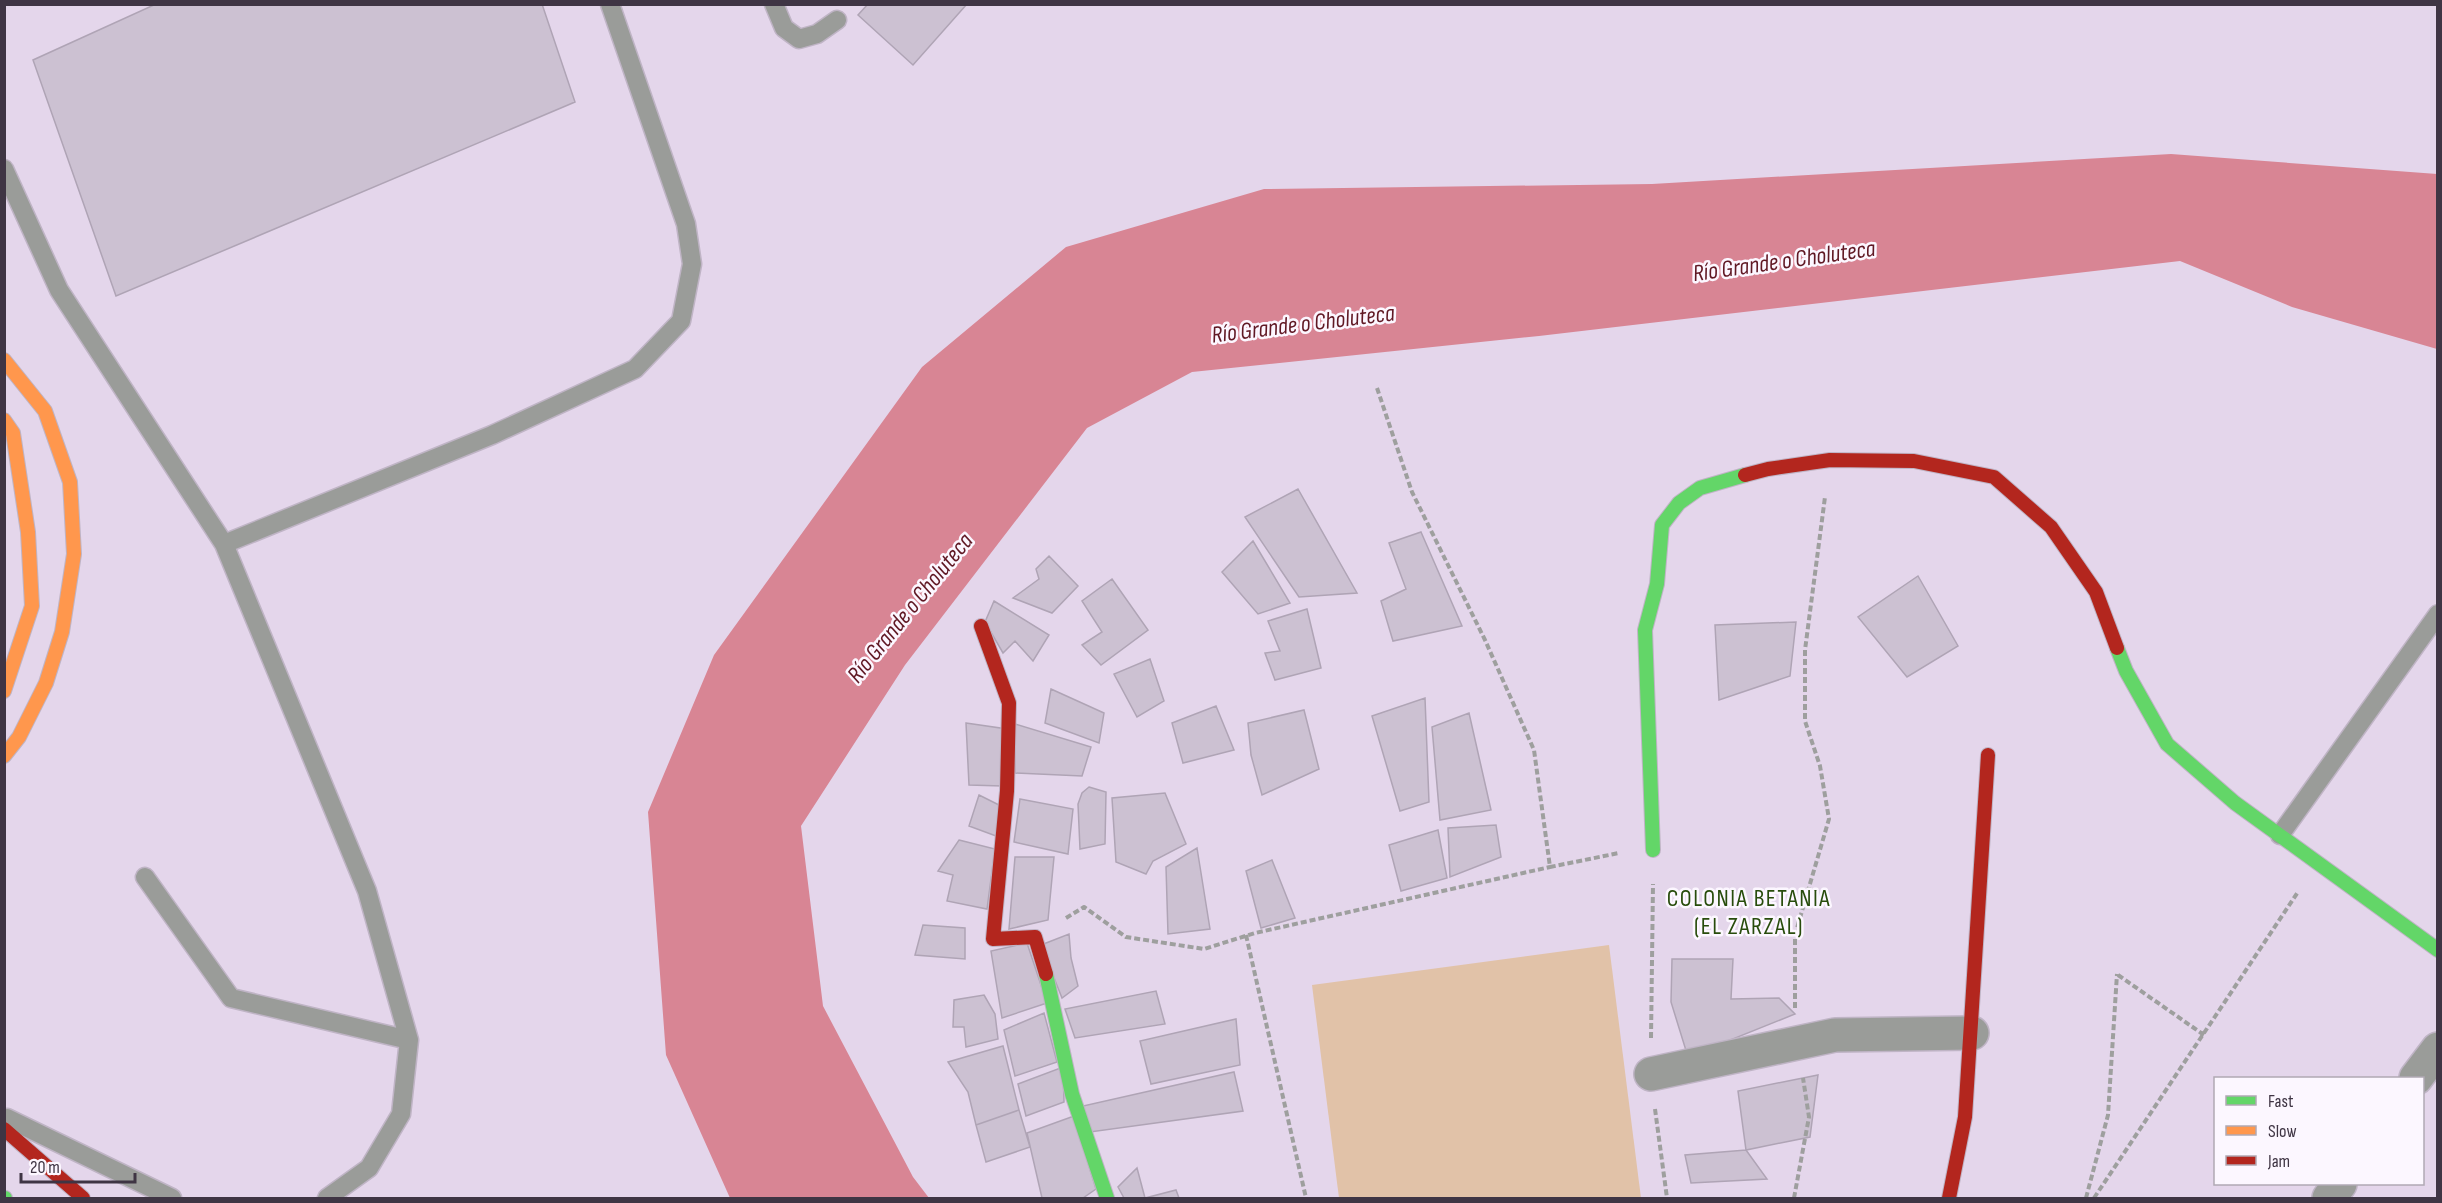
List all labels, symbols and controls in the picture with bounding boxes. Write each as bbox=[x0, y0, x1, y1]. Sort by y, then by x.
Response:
water label: Río Grande o Choluteca bbox=[1691, 234, 1877, 288]
water label: Río Grande o Choluteca bbox=[1210, 298, 1396, 350]
water label: Río Grande o Choluteca bbox=[841, 527, 979, 689]
district label: COLONIA BETANIA (EL ZARZAL) bbox=[1667, 884, 1831, 941]
legend bbox=[2214, 1077, 2424, 1185]
text: Fast bbox=[2268, 1091, 2294, 1112]
text: Slow bbox=[2268, 1121, 2297, 1142]
scale bar bbox=[21, 1146, 135, 1184]
text: Jam bbox=[2267, 1151, 2290, 1172]
text: 20 m bbox=[30, 1157, 60, 1178]

